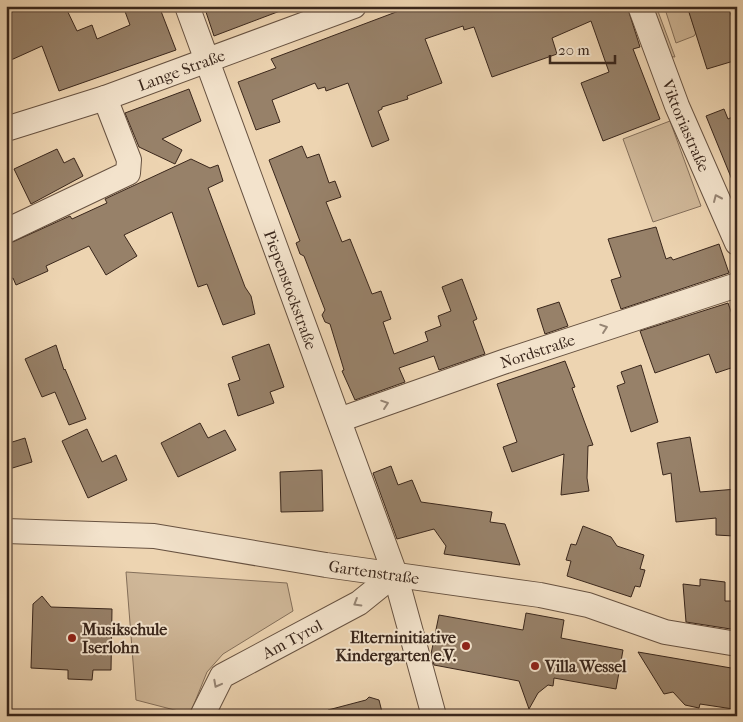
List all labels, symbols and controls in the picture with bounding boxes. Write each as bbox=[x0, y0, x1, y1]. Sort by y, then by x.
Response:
scale bar bbox=[550, 32, 616, 64]
text: 20 m bbox=[558, 41, 590, 59]
street label: Lange Straße bbox=[135, 46, 228, 95]
street label: Viktoriastraße bbox=[658, 76, 714, 175]
one-way arrow bbox=[713, 194, 724, 203]
street label: Piepenstockstraße bbox=[260, 228, 321, 352]
one-way arrow bbox=[600, 324, 608, 334]
street label: Nordstraße bbox=[497, 330, 577, 372]
one-way arrow bbox=[380, 400, 388, 410]
street label: Gartenstraße bbox=[328, 556, 420, 588]
one-way arrow bbox=[353, 597, 362, 607]
street label: Am Tyrol bbox=[258, 615, 326, 663]
place label: Musikschule Iserlohn bbox=[81, 620, 167, 657]
place label: Elterninitiative Kindergarten e.V. bbox=[335, 628, 456, 666]
marker: Musikschule Iserlohn bbox=[66, 632, 78, 644]
marker: Elterninitiative Kindergarten e.V. bbox=[460, 640, 472, 652]
place label: Villa Wessel bbox=[544, 657, 627, 676]
marker: Villa Wessel bbox=[529, 660, 541, 672]
one-way arrow bbox=[214, 679, 224, 688]

